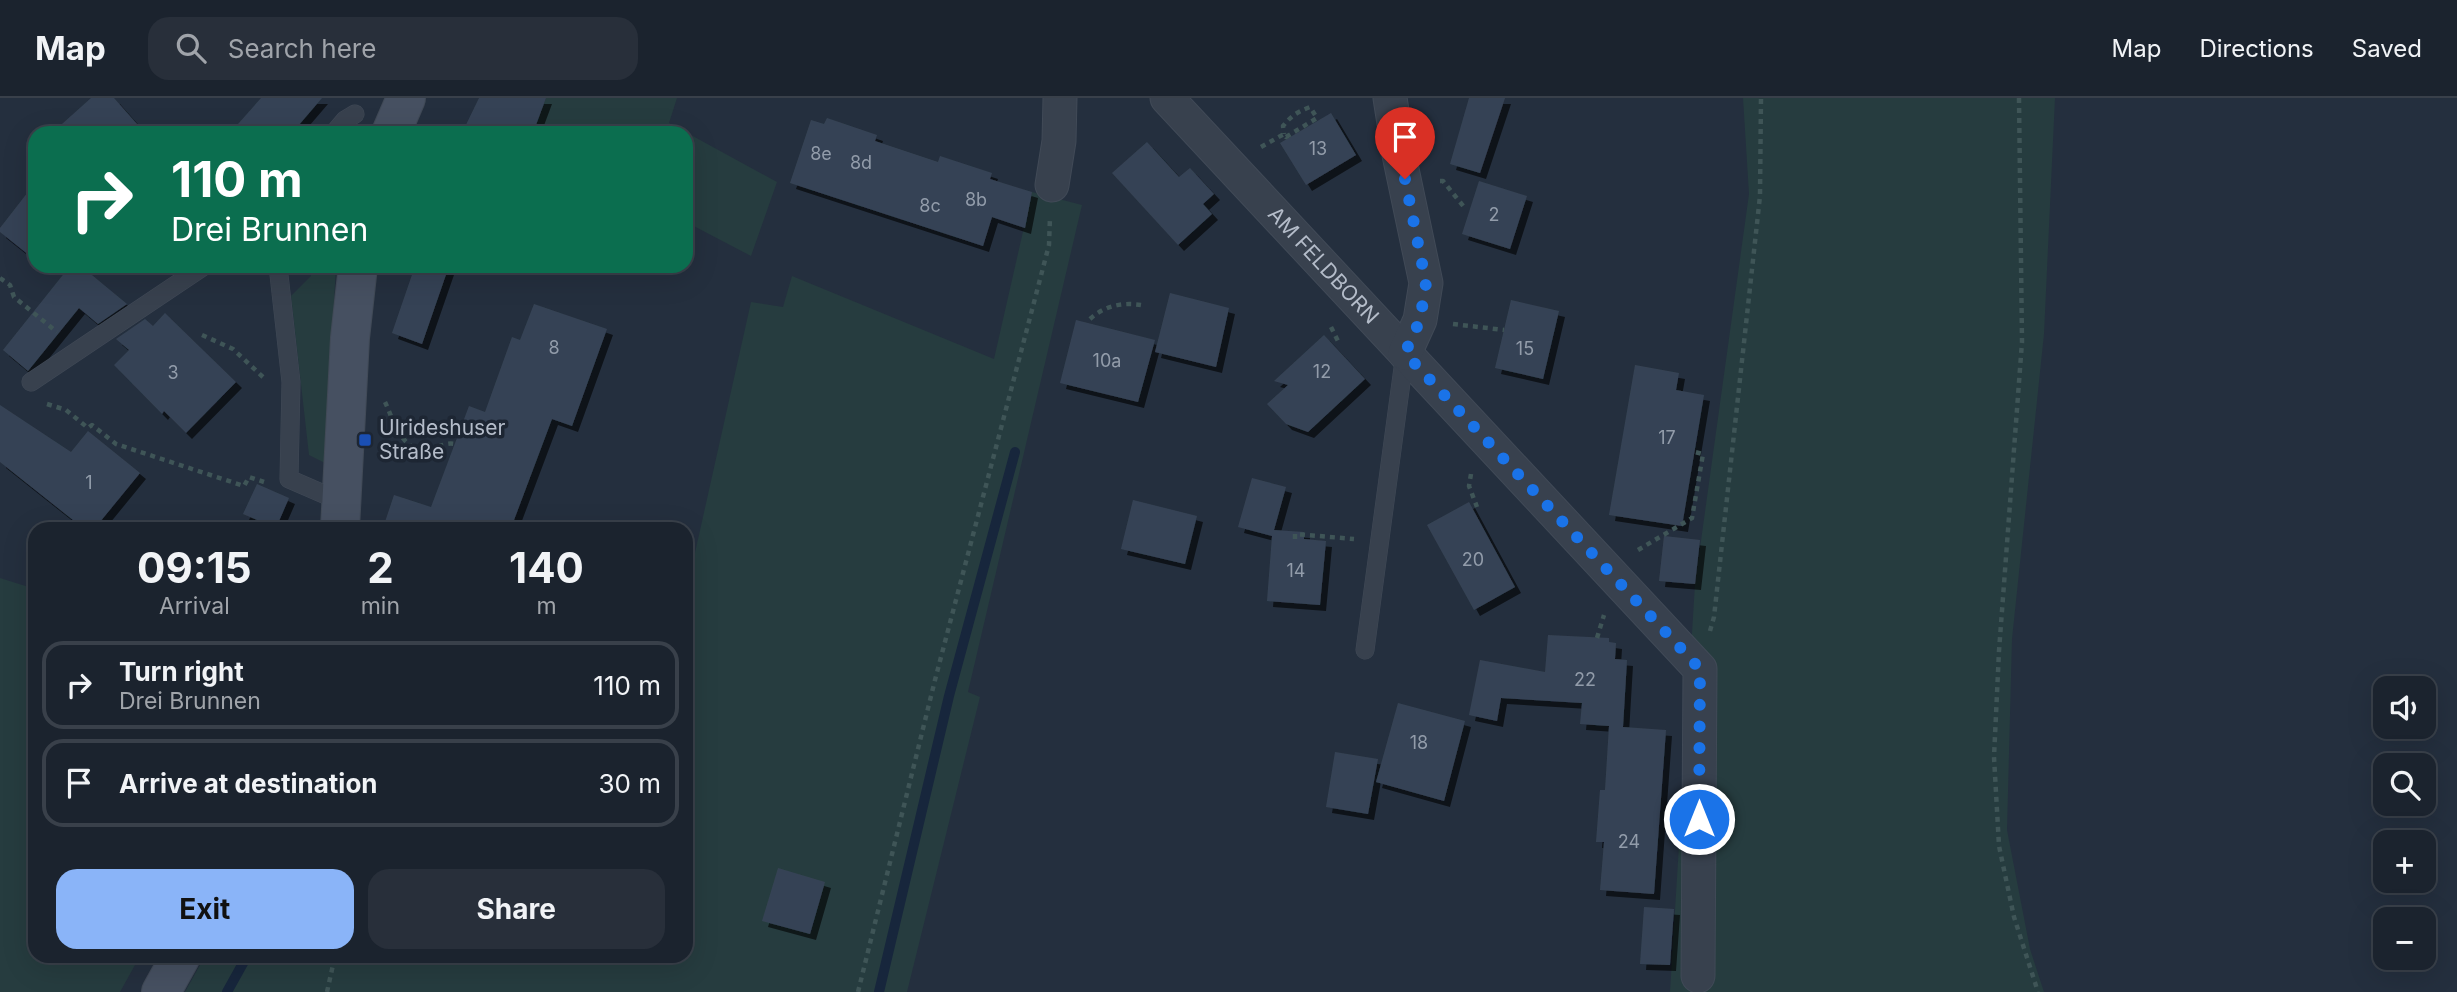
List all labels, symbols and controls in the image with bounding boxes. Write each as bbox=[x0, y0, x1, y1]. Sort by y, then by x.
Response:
search box bbox=[148, 17, 638, 80]
text: Map bbox=[35, 28, 106, 68]
icon: search bbox=[172, 29, 210, 67]
text: Search here bbox=[228, 33, 376, 64]
text: Map bbox=[2112, 34, 2161, 63]
text: Directions bbox=[2199, 34, 2314, 63]
text: Saved bbox=[2352, 34, 2422, 63]
pin bbox=[1375, 107, 1435, 179]
icon: arrive bbox=[1386, 118, 1424, 156]
house number: 13 bbox=[1309, 138, 1327, 159]
house number: 8e bbox=[810, 143, 832, 164]
text: 110 m bbox=[171, 150, 303, 209]
house number: 8d bbox=[850, 152, 872, 173]
icon: right bbox=[56, 154, 147, 245]
house number: 8b bbox=[965, 189, 987, 210]
house number: 8c bbox=[919, 195, 941, 216]
street label: AM FELDBORN bbox=[1263, 201, 1384, 329]
house number: 2 bbox=[1489, 204, 1499, 225]
text: Drei Brunnen bbox=[171, 210, 368, 249]
house number: 8 bbox=[548, 337, 560, 358]
house number: 15 bbox=[1516, 338, 1534, 359]
house number: 10a bbox=[1093, 350, 1121, 371]
house number: 12 bbox=[1313, 361, 1331, 382]
house number: 3 bbox=[167, 362, 179, 383]
place label: Ulrideshuser Straße bbox=[379, 415, 505, 464]
house number: 17 bbox=[1658, 427, 1676, 448]
marker: Ulrideshuser Straße bbox=[357, 432, 373, 448]
house number: 1 bbox=[85, 472, 93, 493]
text: 09:15 bbox=[137, 542, 252, 593]
text: 2 bbox=[367, 542, 394, 593]
text: 140 bbox=[509, 542, 584, 593]
house number: 20 bbox=[1462, 549, 1484, 570]
house number: 14 bbox=[1287, 560, 1305, 581]
text: Arrival bbox=[159, 592, 230, 620]
text: min bbox=[361, 592, 400, 620]
text: m bbox=[536, 592, 557, 620]
text: Turn right bbox=[119, 656, 244, 687]
icon: right bbox=[60, 666, 98, 704]
house number: 22 bbox=[1574, 669, 1596, 690]
text: 110 m bbox=[593, 670, 661, 701]
map controls bbox=[2373, 676, 2436, 970]
button: sound bbox=[2373, 676, 2436, 739]
text: Drei Brunnen bbox=[119, 687, 261, 715]
house number: 18 bbox=[1410, 732, 1428, 753]
button: search bbox=[2373, 753, 2436, 816]
icon: arrive bbox=[60, 764, 98, 802]
text: Arrive at destination bbox=[119, 768, 378, 799]
text: 30 m bbox=[598, 768, 661, 799]
position arrow bbox=[1662, 782, 1736, 856]
button: + bbox=[2373, 830, 2436, 893]
house number: 24 bbox=[1618, 831, 1640, 852]
button: Exit bbox=[56, 869, 354, 949]
button: Share bbox=[368, 869, 665, 949]
button: − bbox=[2373, 907, 2436, 970]

